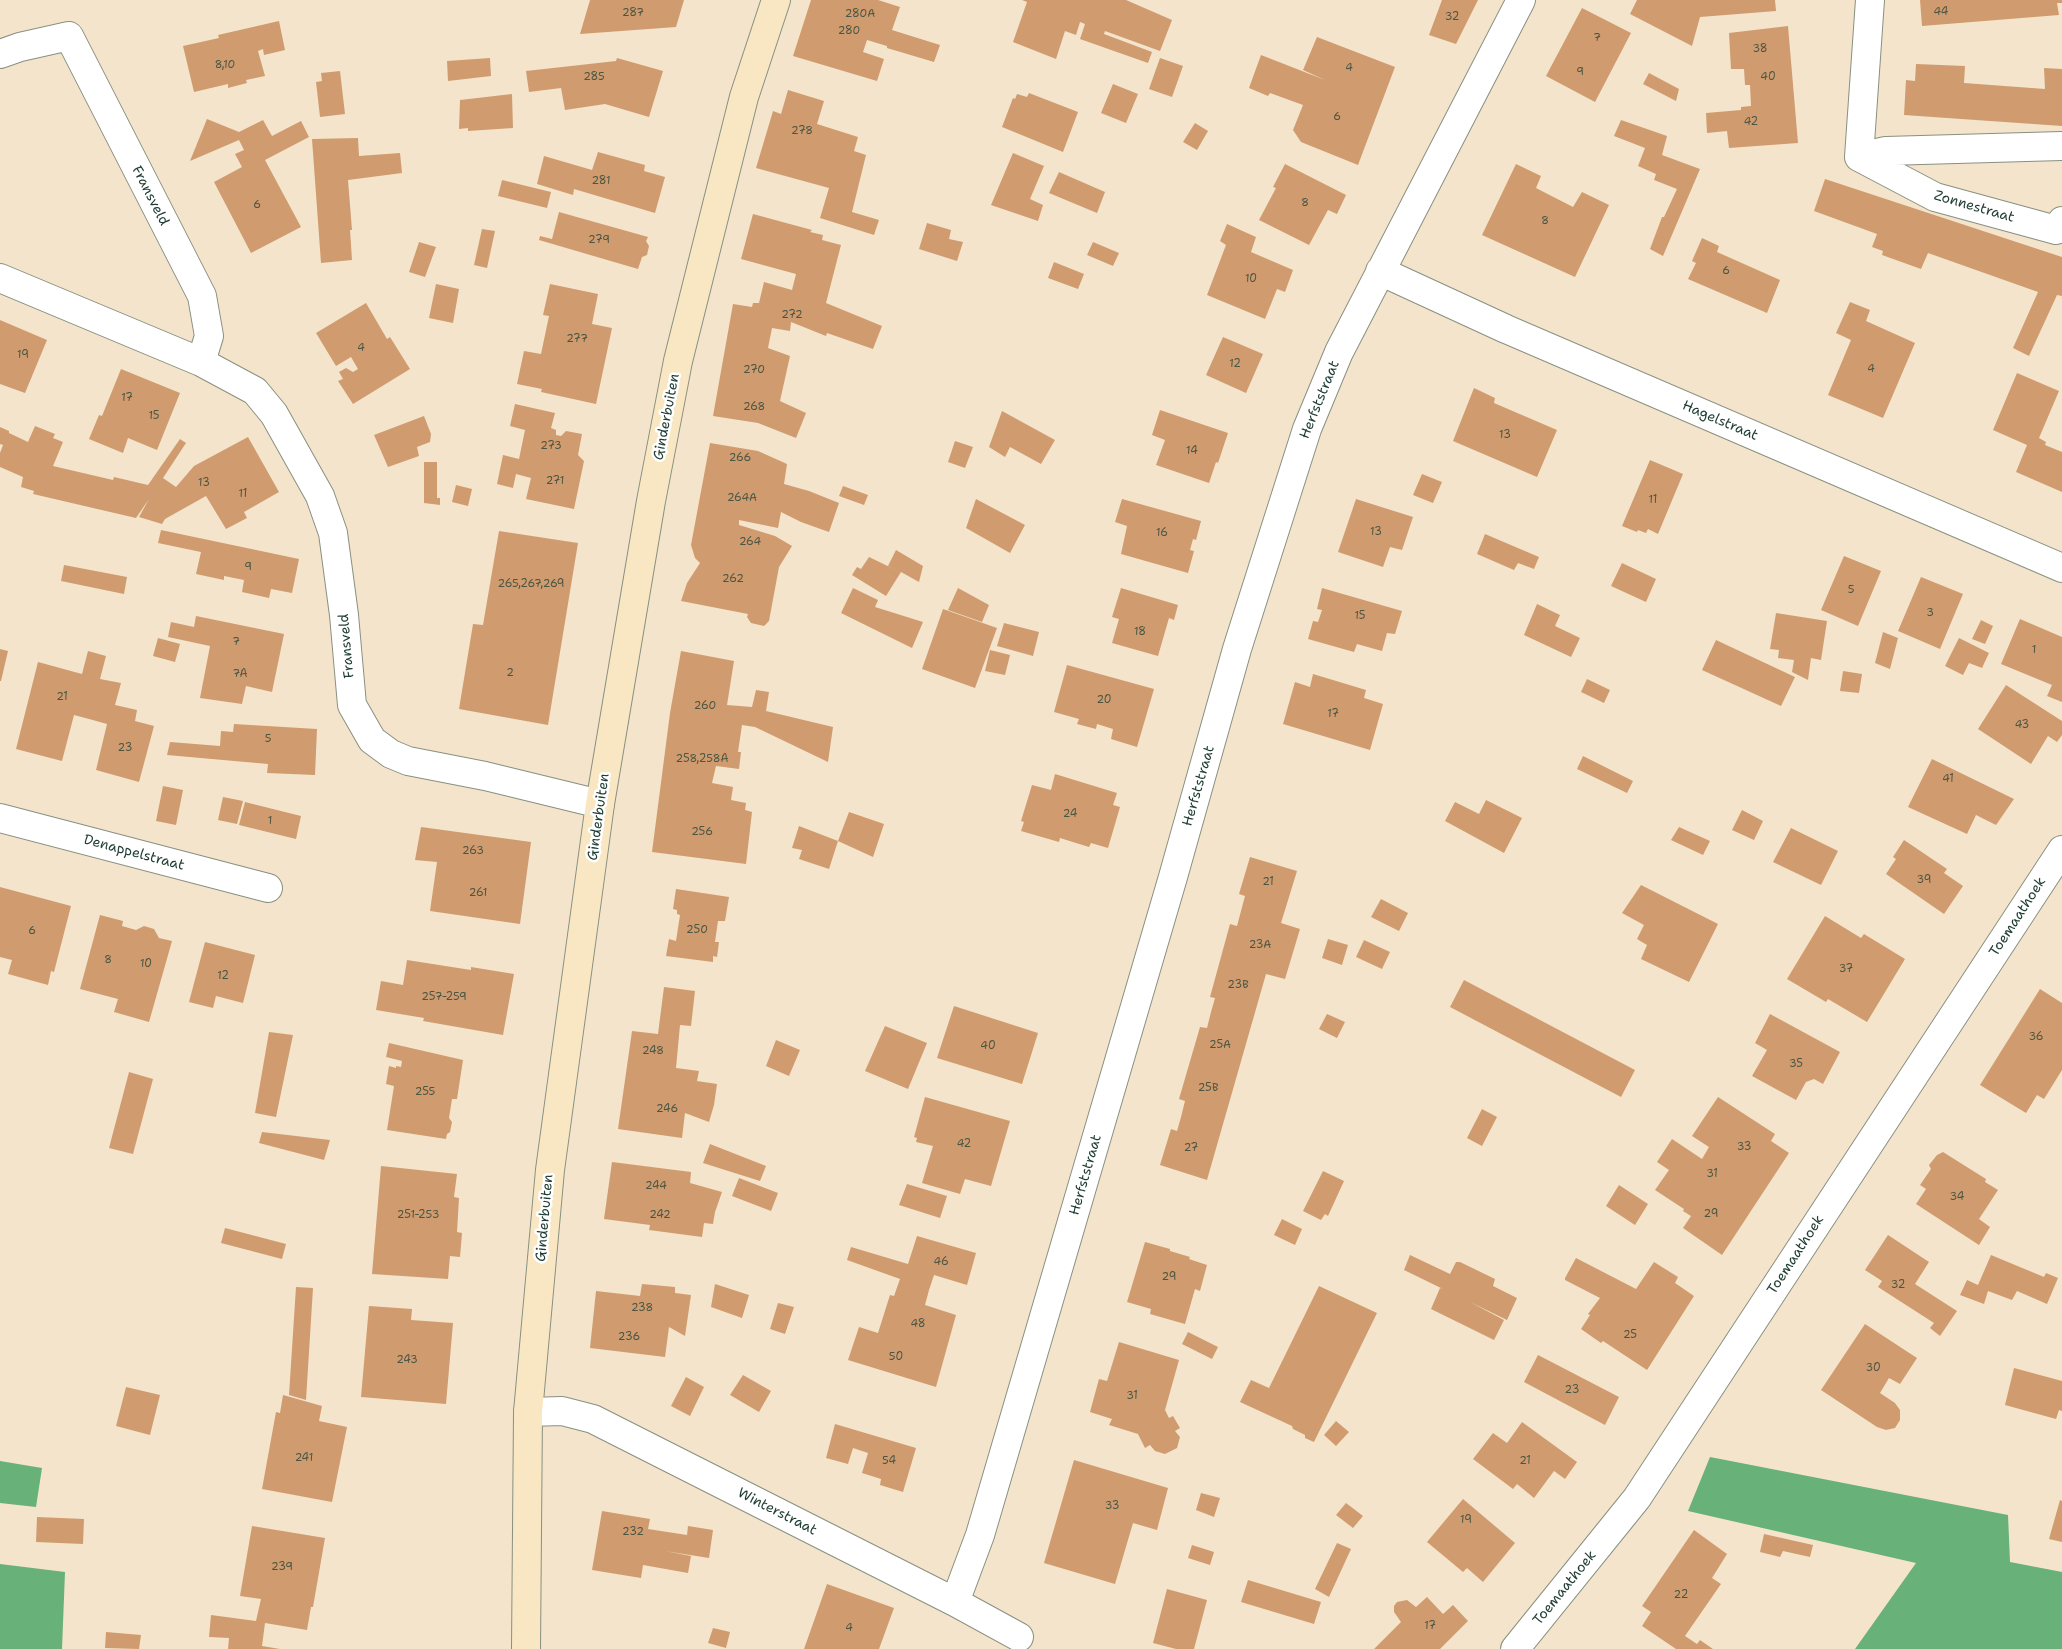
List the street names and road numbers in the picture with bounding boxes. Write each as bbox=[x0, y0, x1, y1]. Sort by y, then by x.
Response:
street label: Fransveld bbox=[128, 163, 172, 229]
street label: Zonnestraat bbox=[1932, 188, 2016, 226]
street label: Herfststraat bbox=[1297, 358, 1343, 442]
street label: Ginderbuiten bbox=[650, 372, 684, 462]
street label: Hagelstraat bbox=[1680, 397, 1760, 445]
street label: Fransveld bbox=[336, 613, 358, 679]
street label: Herfststraat bbox=[1179, 744, 1219, 828]
street label: Ginderbuiten bbox=[585, 772, 613, 862]
street label: Denappelstraat bbox=[82, 831, 186, 875]
street label: Toemaathoek bbox=[1986, 874, 2050, 960]
street label: Herfststraat bbox=[1066, 1133, 1106, 1217]
street label: Ginderbuiten bbox=[533, 1174, 557, 1262]
street label: Toemaathoek bbox=[1764, 1212, 1828, 1298]
street label: Winterstraat bbox=[735, 1485, 819, 1539]
street label: Toemaathoek bbox=[1530, 1547, 1600, 1629]

